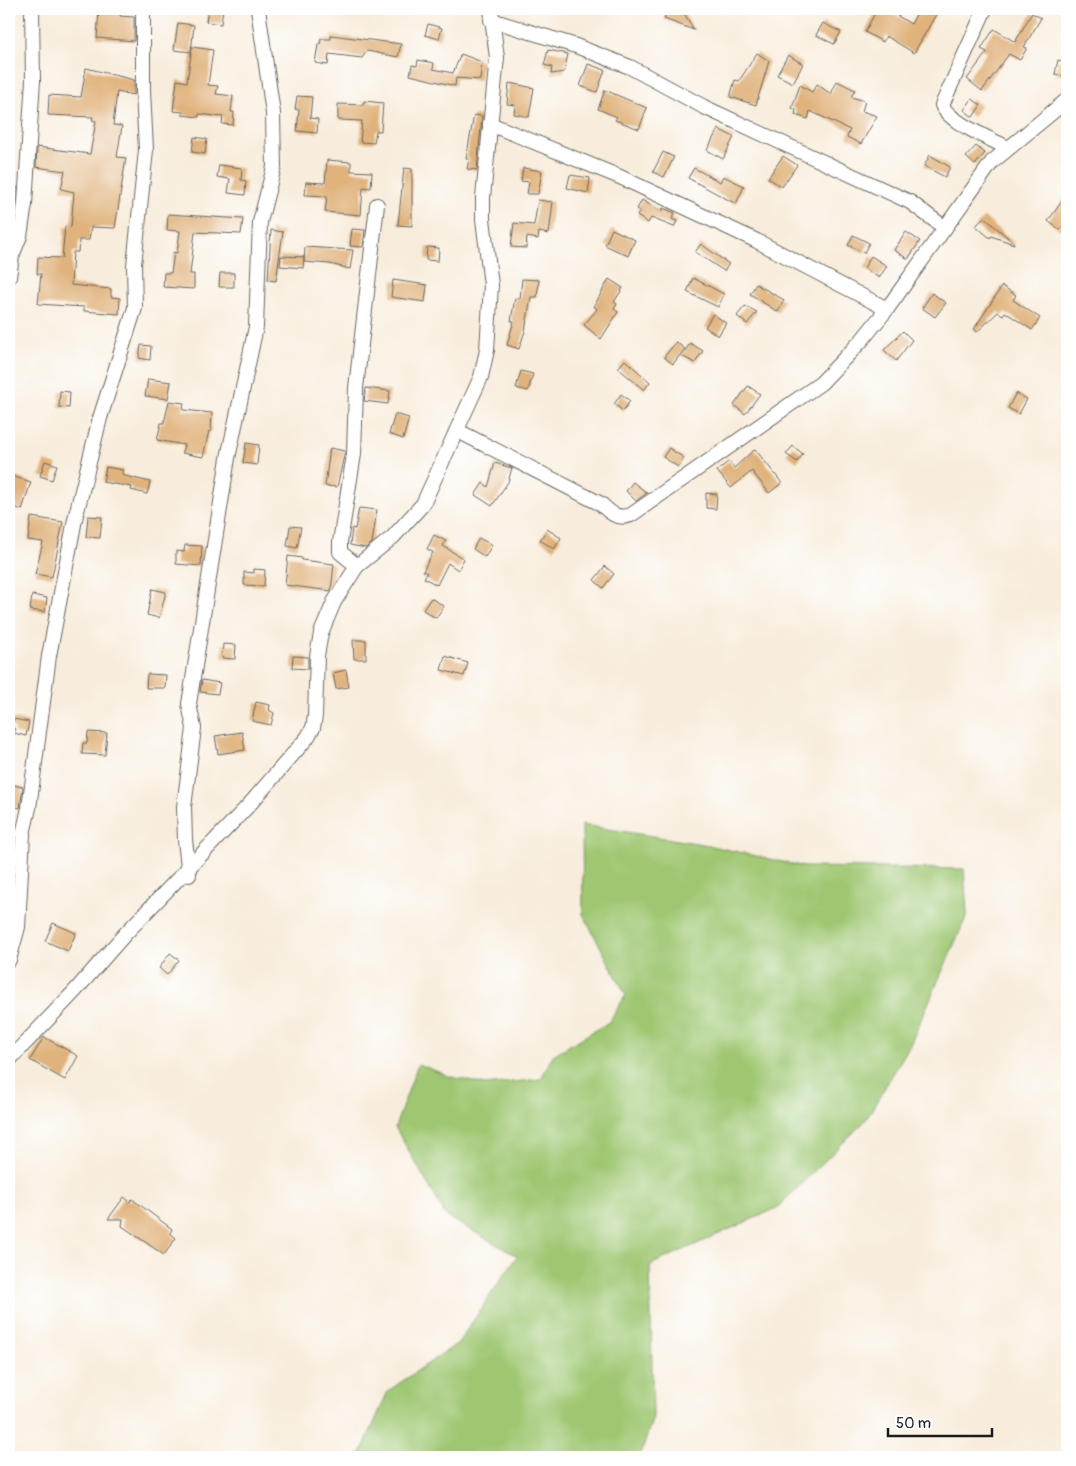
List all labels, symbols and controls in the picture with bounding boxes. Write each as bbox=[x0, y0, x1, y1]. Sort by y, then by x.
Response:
scale bar bbox=[888, 1406, 992, 1438]
text: 50 m bbox=[896, 1414, 931, 1433]

